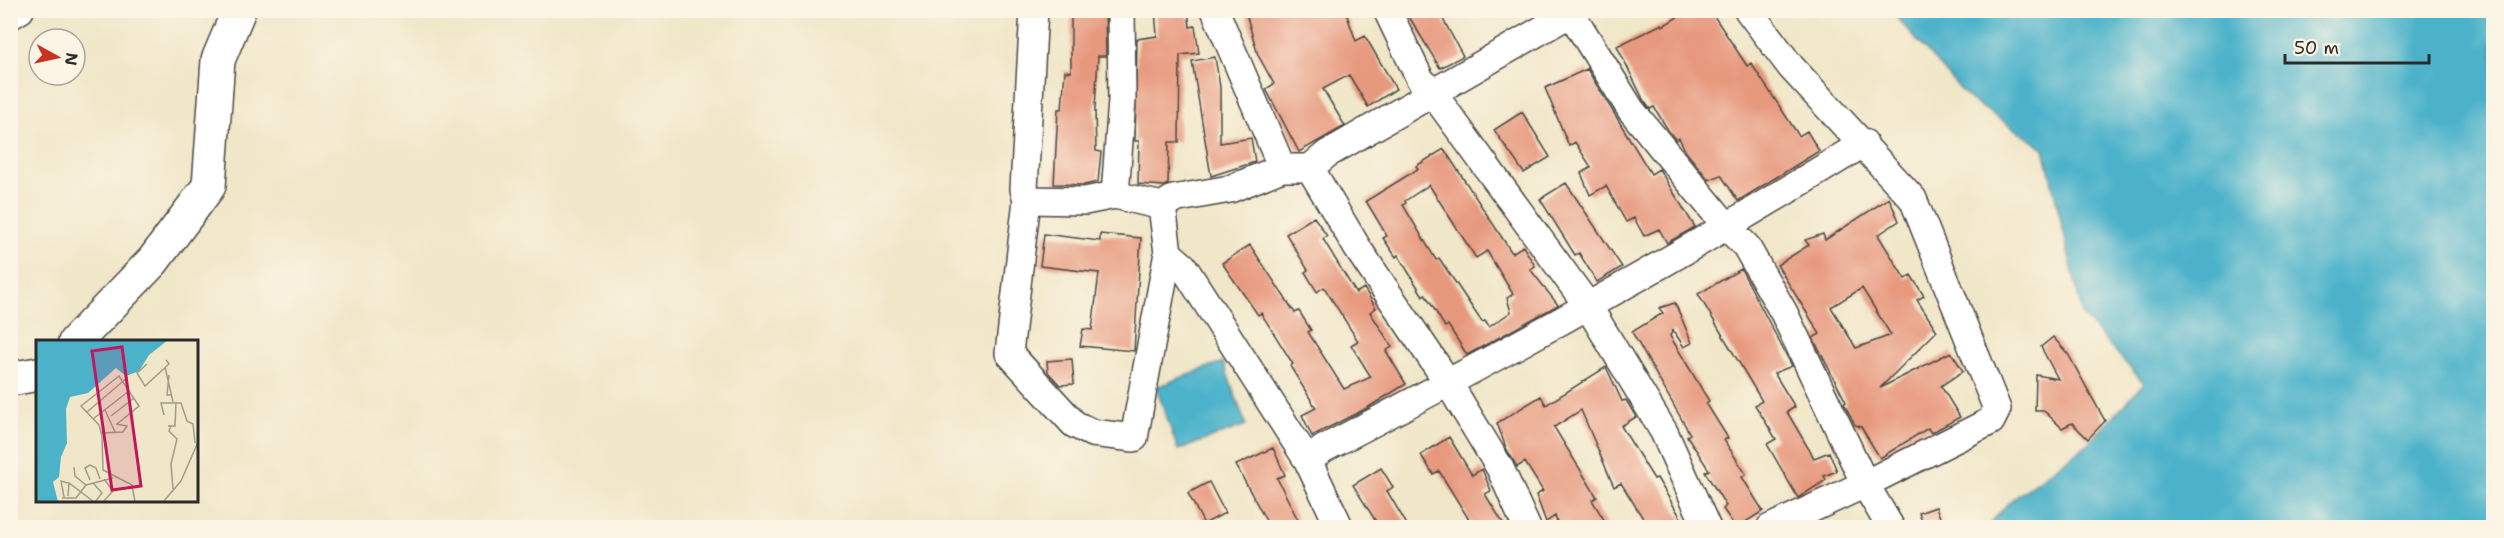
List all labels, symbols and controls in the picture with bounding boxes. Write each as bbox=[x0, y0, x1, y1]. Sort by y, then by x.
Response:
north arrow bbox=[27, 27, 87, 87]
scale bar bbox=[2285, 27, 2429, 65]
text: 50 m bbox=[2294, 36, 2339, 60]
text: N bbox=[60, 51, 83, 67]
inset map bbox=[36, 340, 198, 502]

